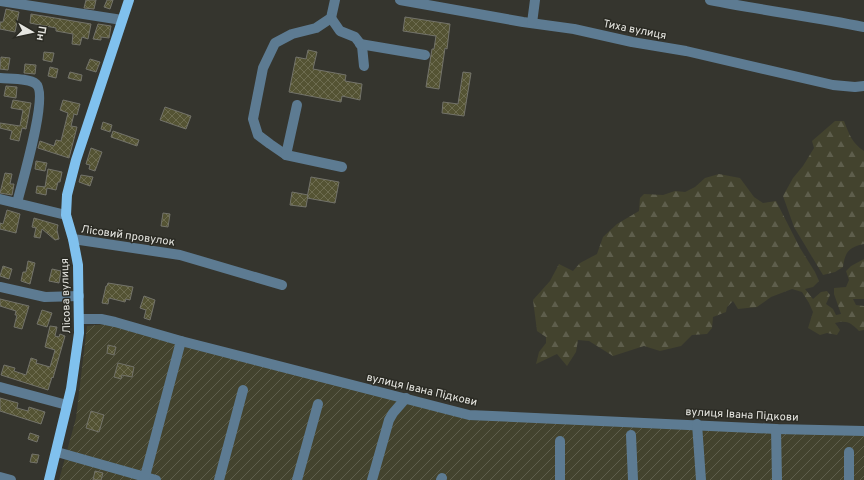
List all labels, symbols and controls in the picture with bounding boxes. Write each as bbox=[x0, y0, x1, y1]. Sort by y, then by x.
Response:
north arrow bbox=[12, 12, 52, 52]
street label: Тиха вулиця bbox=[602, 17, 668, 43]
text: Пн bbox=[33, 25, 49, 42]
street label: Лісовий провулок bbox=[80, 222, 176, 250]
street label: Лісова вулиця bbox=[58, 258, 74, 334]
street label: вулиця Івана Підкови bbox=[365, 370, 479, 410]
street label: вулиця Івана Підкови bbox=[685, 405, 799, 425]

